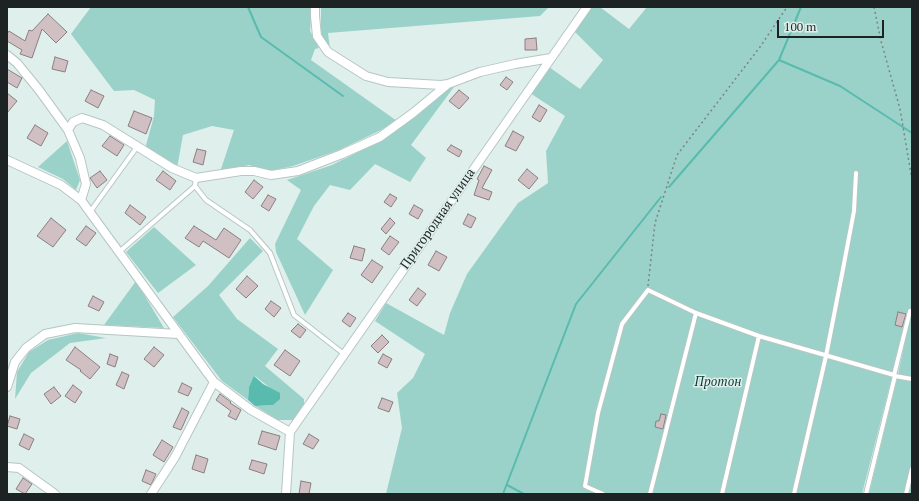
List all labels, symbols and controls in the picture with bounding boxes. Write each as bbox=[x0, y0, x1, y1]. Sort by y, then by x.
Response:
scale bar bbox=[779, 12, 886, 38]
text: 100 m bbox=[784, 19, 816, 34]
street label: Пригородная улица bbox=[397, 166, 479, 272]
park label: Протон bbox=[694, 374, 742, 390]

